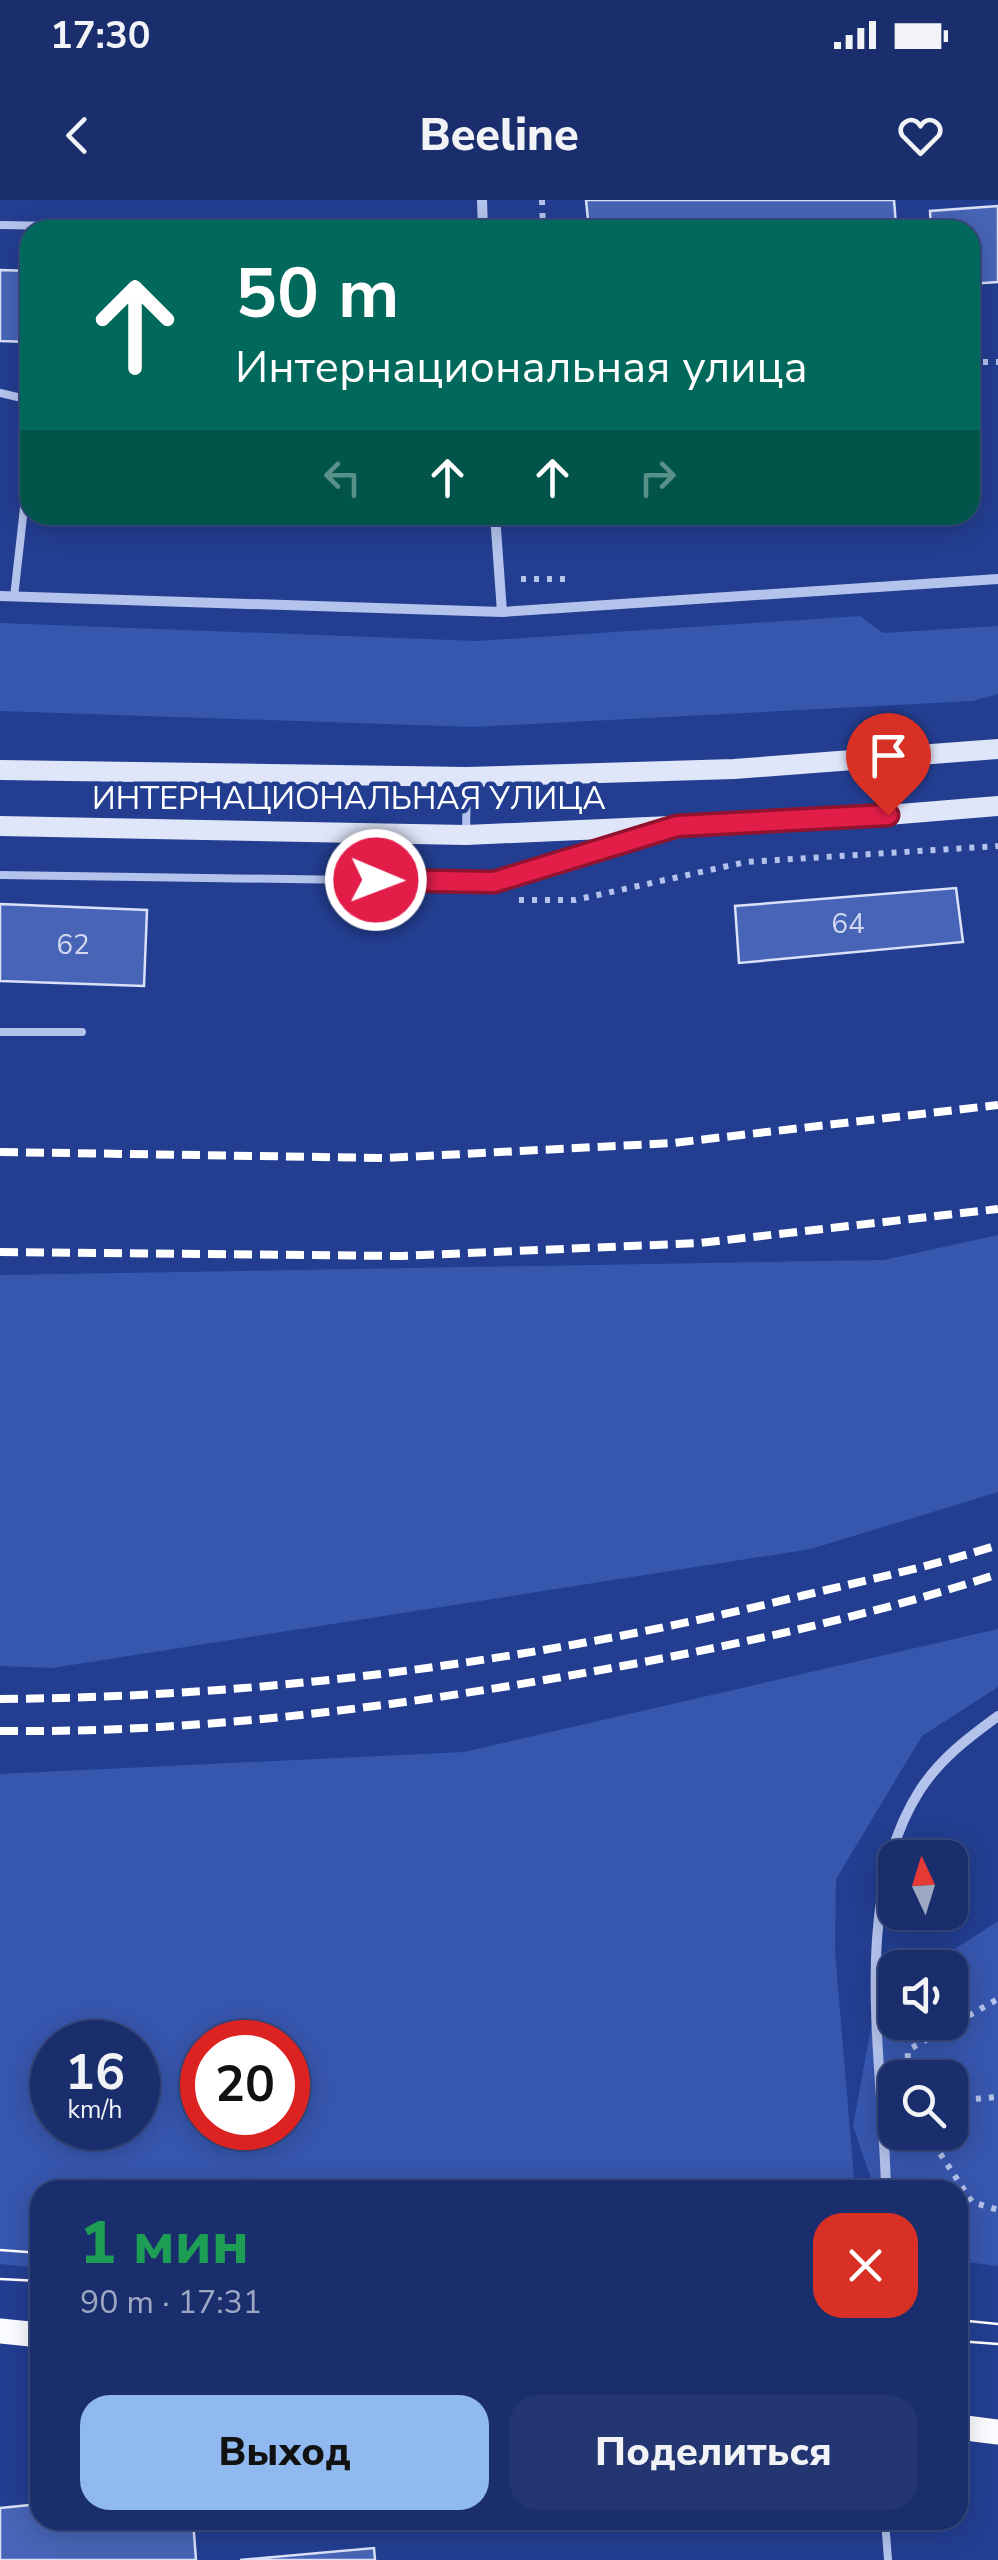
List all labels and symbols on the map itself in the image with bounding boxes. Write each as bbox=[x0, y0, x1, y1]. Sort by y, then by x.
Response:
pin bbox=[846, 713, 931, 816]
street label: ИНТЕРНАЦИОНАЛЬНАЯ УЛИЦА bbox=[92, 777, 606, 820]
position arrow bbox=[324, 828, 428, 932]
house number: 64 bbox=[831, 905, 865, 943]
house number: 62 bbox=[56, 926, 90, 964]
north arrow bbox=[878, 1840, 968, 1930]
speed limit sign: 20 bbox=[180, 2020, 310, 2150]

